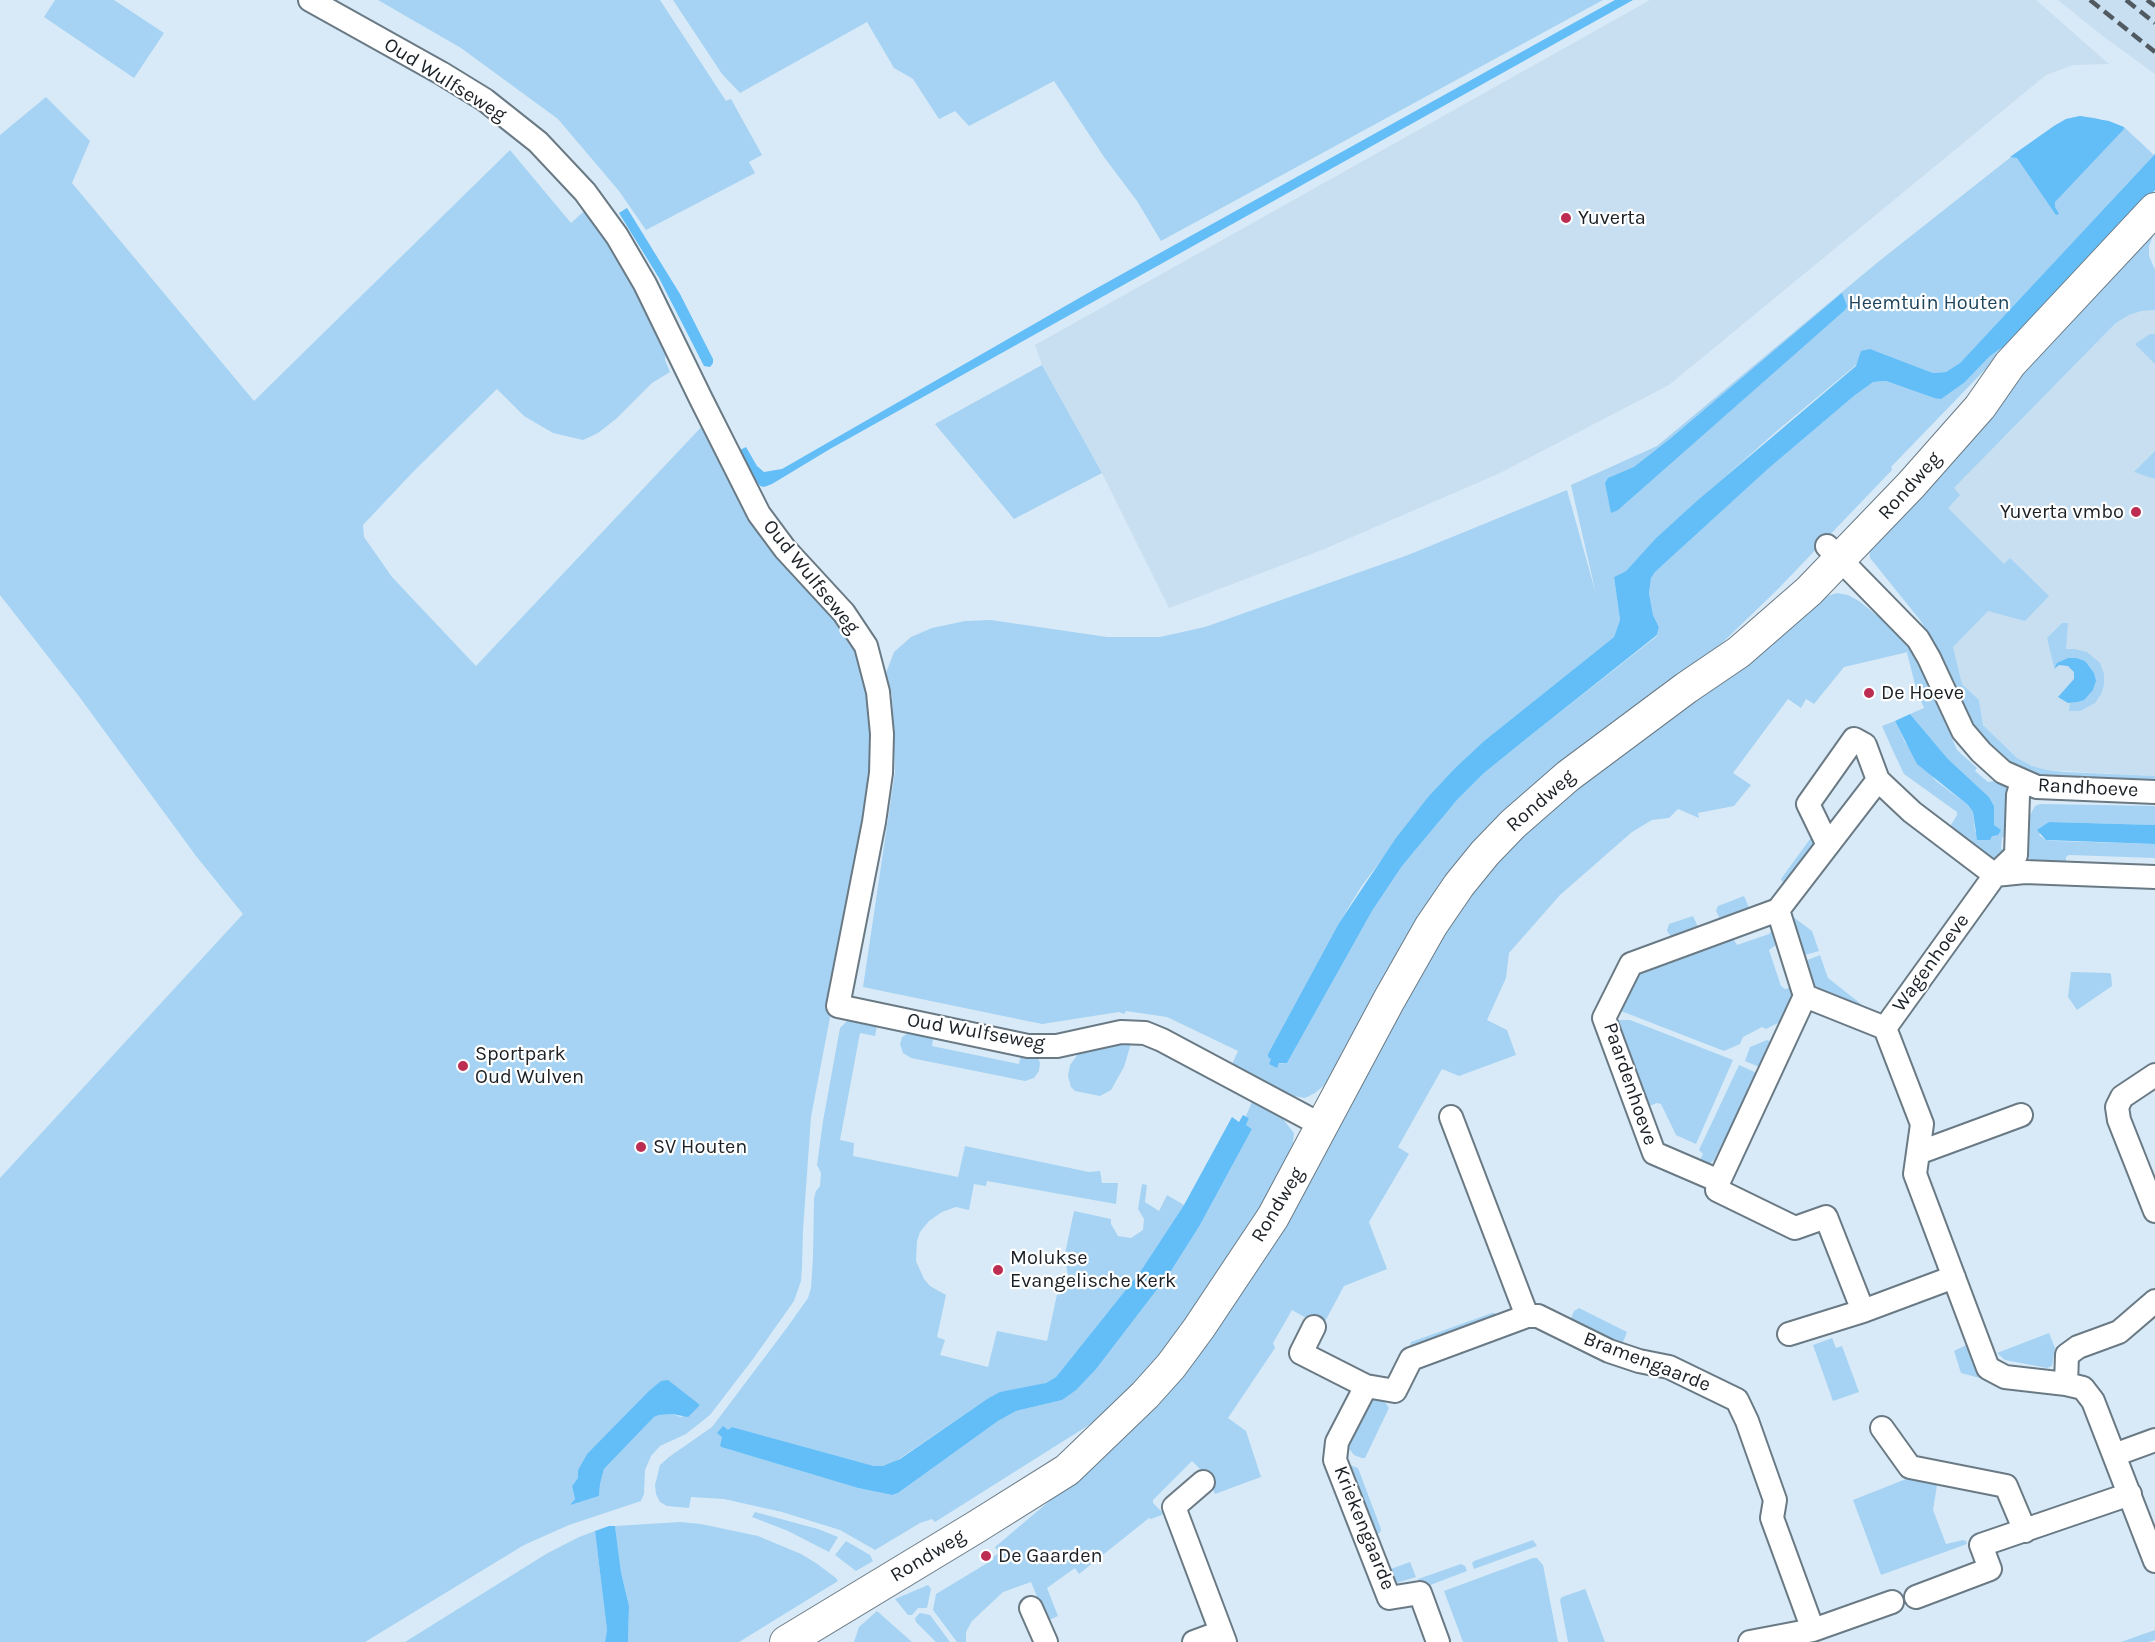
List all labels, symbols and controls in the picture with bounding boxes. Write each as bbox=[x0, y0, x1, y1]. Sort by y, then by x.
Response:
street label: Oud Wulfseweg bbox=[379, 33, 511, 127]
place label: Yuverta bbox=[1578, 206, 1646, 230]
marker: Yuverta bbox=[1559, 211, 1573, 225]
park label: Heemtuin Houten bbox=[1848, 291, 2010, 315]
street label: Rondweg bbox=[1873, 447, 1947, 525]
place label: Yuverta vmbo bbox=[2000, 500, 2124, 524]
marker: Yuverta vmbo bbox=[2129, 505, 2143, 519]
street label: Oud Wulfseweg bbox=[758, 515, 864, 639]
place label: De Hoeve bbox=[1881, 681, 1964, 705]
marker: De Hoeve bbox=[1862, 686, 1876, 700]
street label: Rondweg bbox=[1502, 765, 1580, 837]
street label: Randhoeve bbox=[2037, 773, 2139, 803]
street label: Wagenhoeve bbox=[1887, 909, 1975, 1017]
street label: Oud Wulfseweg bbox=[905, 1008, 1047, 1056]
street label: Paardenhoeve bbox=[1598, 1020, 1662, 1148]
place label: Sportpark Oud Wulven bbox=[475, 1042, 584, 1089]
marker: Sportpark Oud Wulven bbox=[456, 1059, 470, 1073]
place label: SV Houten bbox=[653, 1135, 747, 1159]
marker: SV Houten bbox=[634, 1140, 648, 1154]
street label: Rondweg bbox=[1246, 1163, 1310, 1247]
place label: Molukse Evangelische Kerk bbox=[1010, 1246, 1176, 1293]
marker: Molukse Evangelische Kerk bbox=[991, 1263, 1005, 1277]
street label: Bramengaarde bbox=[1580, 1327, 1714, 1397]
street label: Kriekengaarde bbox=[1328, 1462, 1400, 1594]
street label: Rondweg bbox=[886, 1524, 970, 1588]
place label: De Gaarden bbox=[998, 1544, 1103, 1568]
marker: De Gaarden bbox=[979, 1549, 993, 1563]

